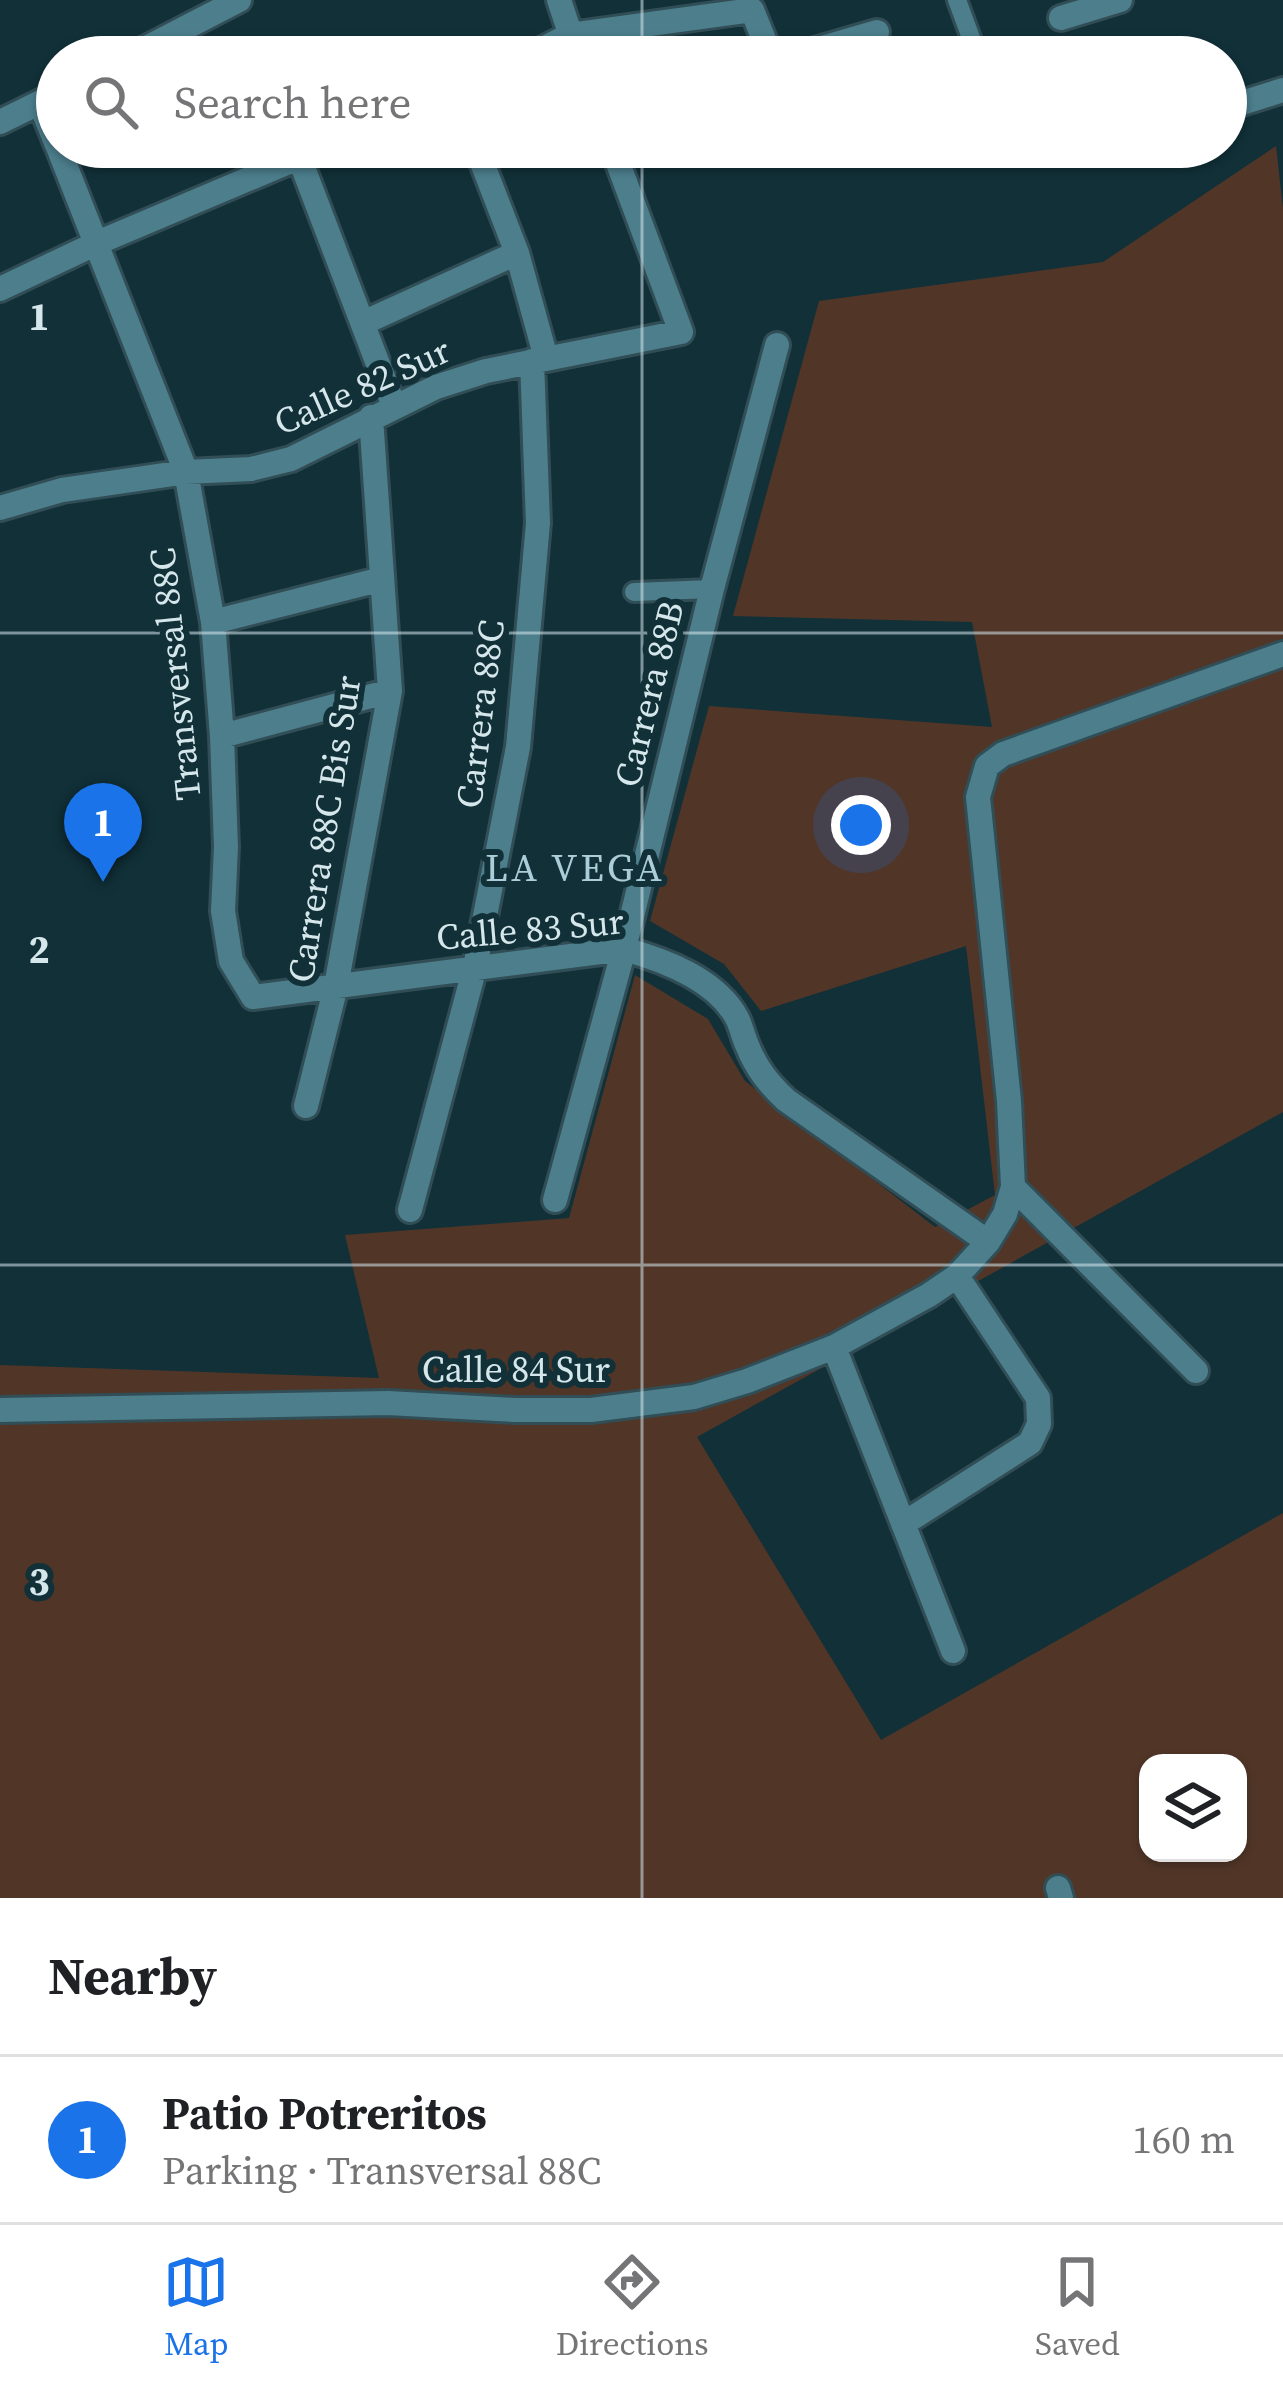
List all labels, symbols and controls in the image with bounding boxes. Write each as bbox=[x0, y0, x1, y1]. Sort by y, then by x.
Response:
search box bbox=[36, 36, 1247, 168]
icon: search bbox=[78, 69, 144, 135]
text: Search here bbox=[174, 71, 411, 133]
text: 1 bbox=[28, 290, 50, 343]
street label: Calle 82 Sur bbox=[266, 325, 458, 447]
street label: Transversal 88C bbox=[137, 545, 213, 803]
street label: Carrera 88B bbox=[602, 596, 696, 792]
street label: Carrera 88C bbox=[444, 617, 516, 811]
street label: Carrera 88C Bis Sur bbox=[276, 672, 372, 986]
pin: 1 bbox=[64, 783, 142, 882]
your location bbox=[831, 795, 891, 855]
district label: LA VEGA bbox=[485, 841, 665, 894]
street label: Calle 83 Sur bbox=[434, 896, 626, 962]
text: 2 bbox=[28, 923, 50, 976]
street label: Calle 84 Sur bbox=[422, 1345, 610, 1394]
text: 3 bbox=[28, 1555, 50, 1608]
map controls bbox=[1139, 1754, 1247, 1862]
button: layers bbox=[1139, 1754, 1247, 1862]
text: Nearby bbox=[48, 1941, 217, 2011]
text: Patio Potreritos bbox=[162, 2082, 487, 2144]
text: 1 bbox=[76, 2113, 98, 2166]
text: 160 m bbox=[1132, 2113, 1235, 2166]
text: Parking · Transversal 88C bbox=[162, 2144, 601, 2197]
tab: Map bbox=[163, 2249, 229, 2366]
tab: Directions bbox=[556, 2249, 709, 2366]
tab: Saved bbox=[1035, 2249, 1120, 2366]

